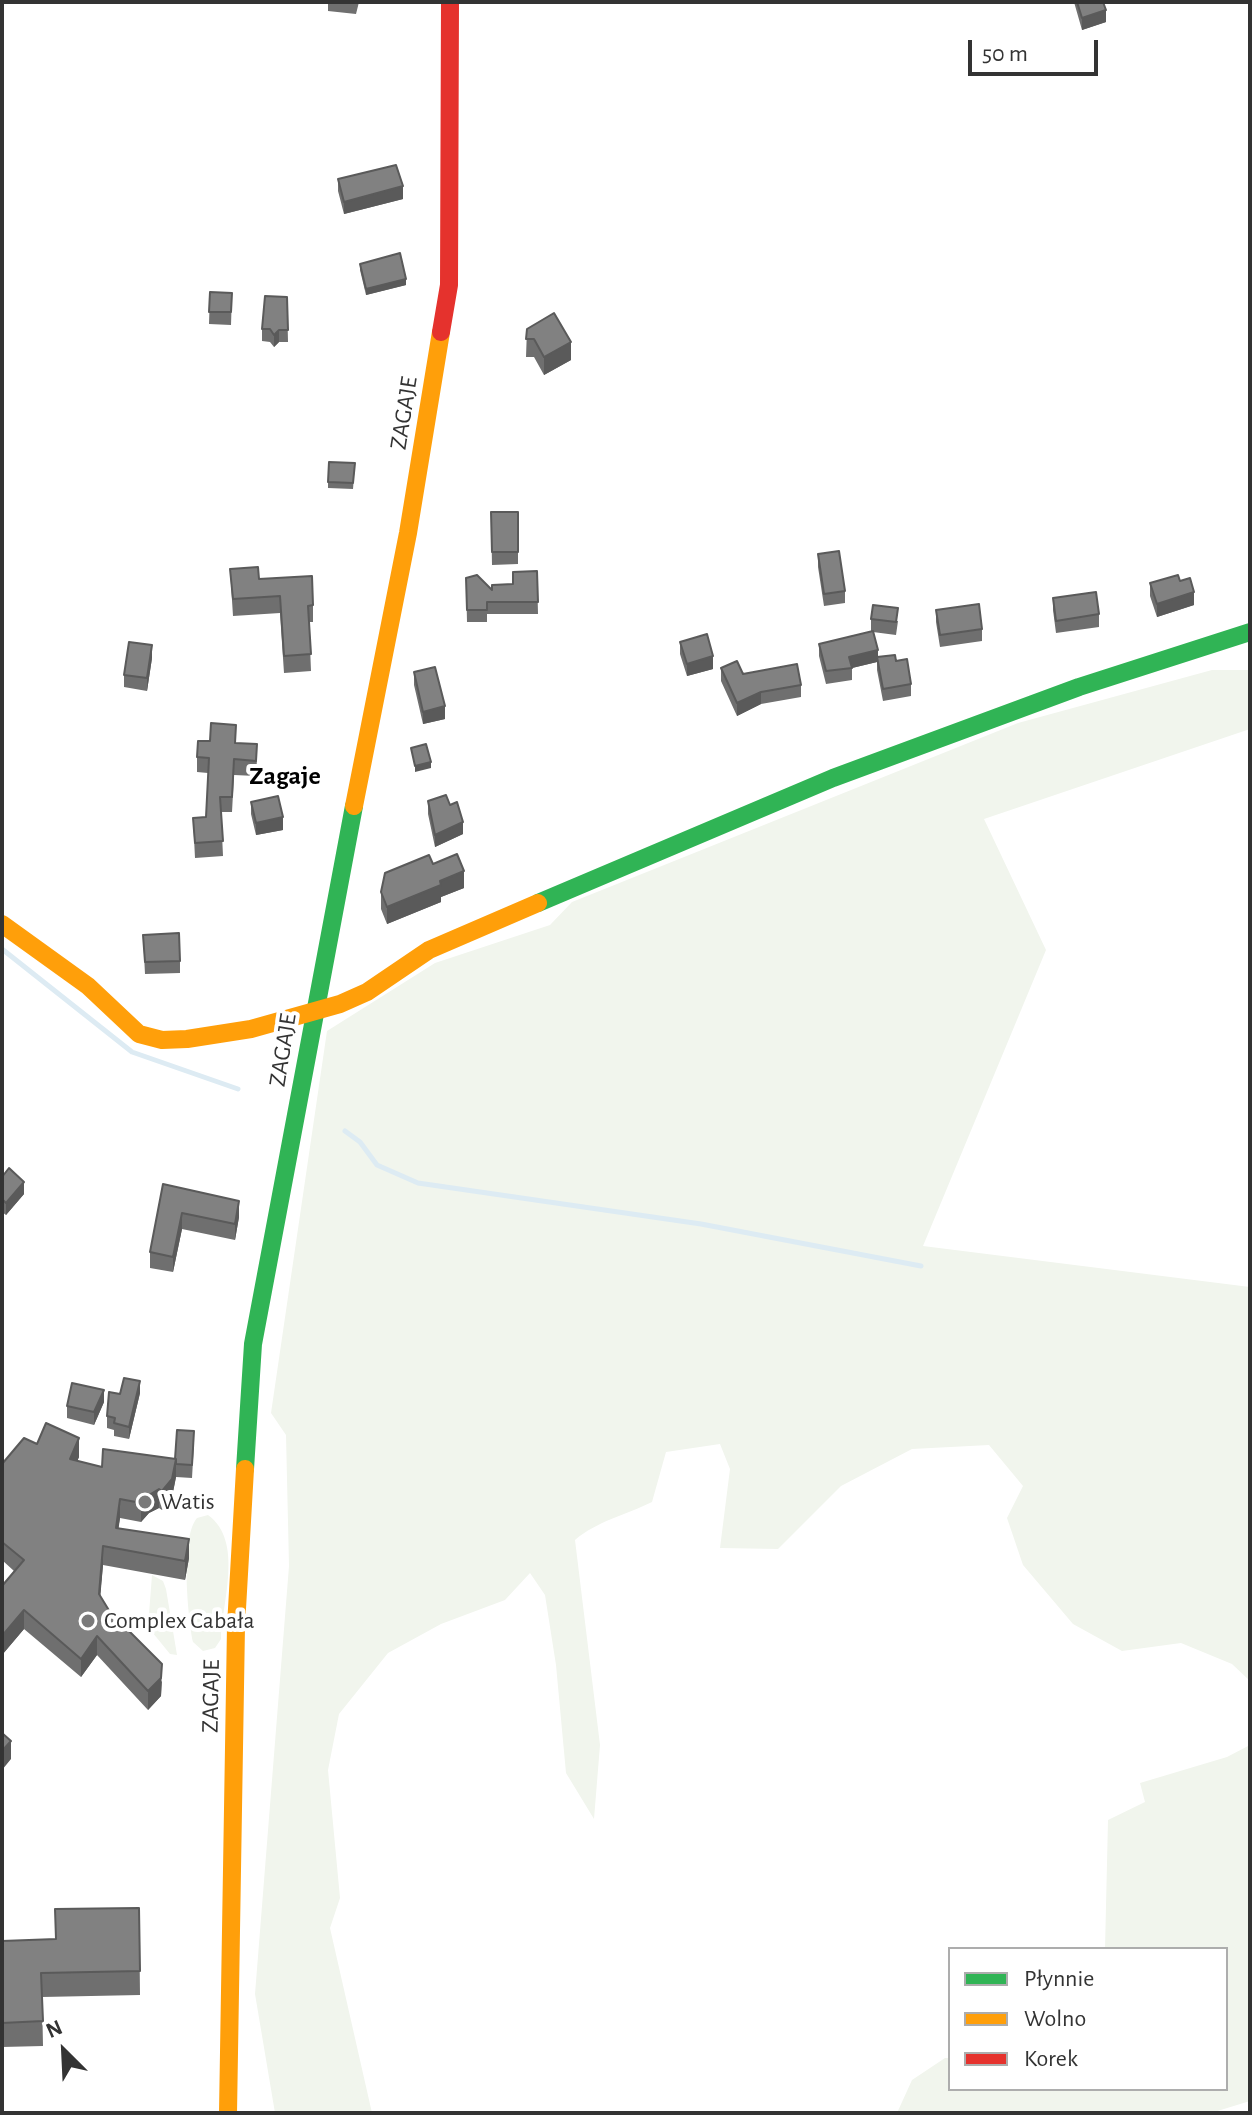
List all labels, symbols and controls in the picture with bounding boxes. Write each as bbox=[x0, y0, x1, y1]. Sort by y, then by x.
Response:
scale bar bbox=[972, 24, 1102, 74]
text: 50 m bbox=[982, 42, 1028, 66]
street label: ZAGAJE bbox=[384, 374, 424, 452]
district label: Zagaje bbox=[249, 760, 321, 792]
street label: ZAGAJE bbox=[263, 1011, 303, 1089]
place label: Watis bbox=[161, 1488, 215, 1516]
marker: Watis bbox=[136, 1493, 154, 1511]
place label: Complex Cabała bbox=[104, 1607, 255, 1635]
marker: Complex Cabała bbox=[79, 1612, 97, 1630]
street label: ZAGAJE bbox=[196, 1659, 226, 1733]
legend bbox=[948, 1947, 1228, 2091]
text: Płynnie bbox=[1024, 1967, 1094, 1991]
text: Wolno bbox=[1024, 2007, 1086, 2031]
north arrow bbox=[24, 2011, 104, 2091]
text: N bbox=[43, 2016, 66, 2042]
text: Korek bbox=[1024, 2047, 1078, 2071]

